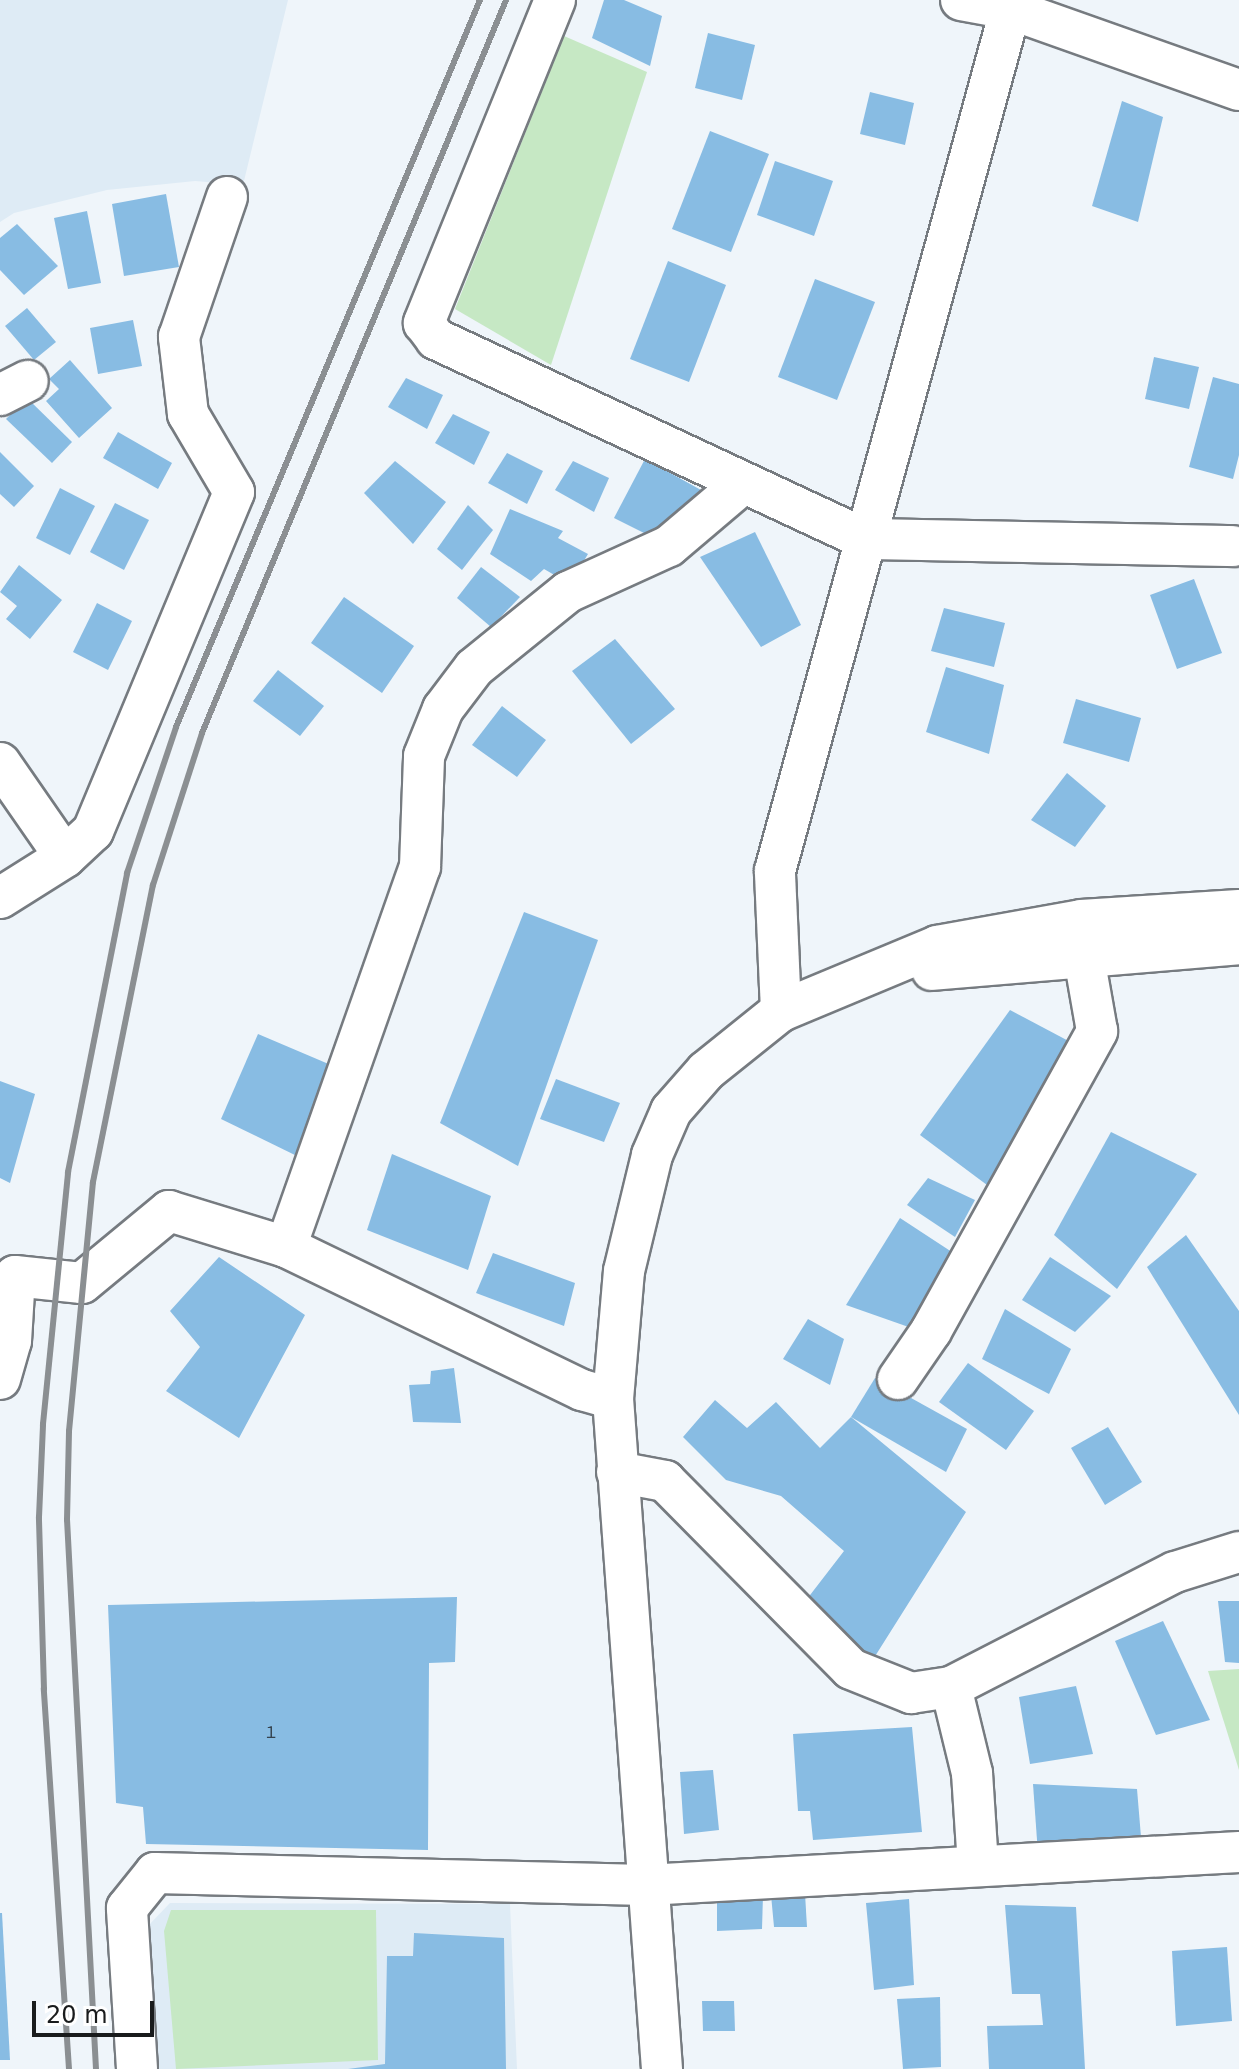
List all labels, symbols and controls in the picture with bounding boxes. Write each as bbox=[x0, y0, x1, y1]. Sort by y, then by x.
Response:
house number: １ bbox=[263, 1723, 279, 1743]
scale bar bbox=[36, 1985, 158, 2035]
text: 20 m bbox=[46, 2001, 108, 2029]

